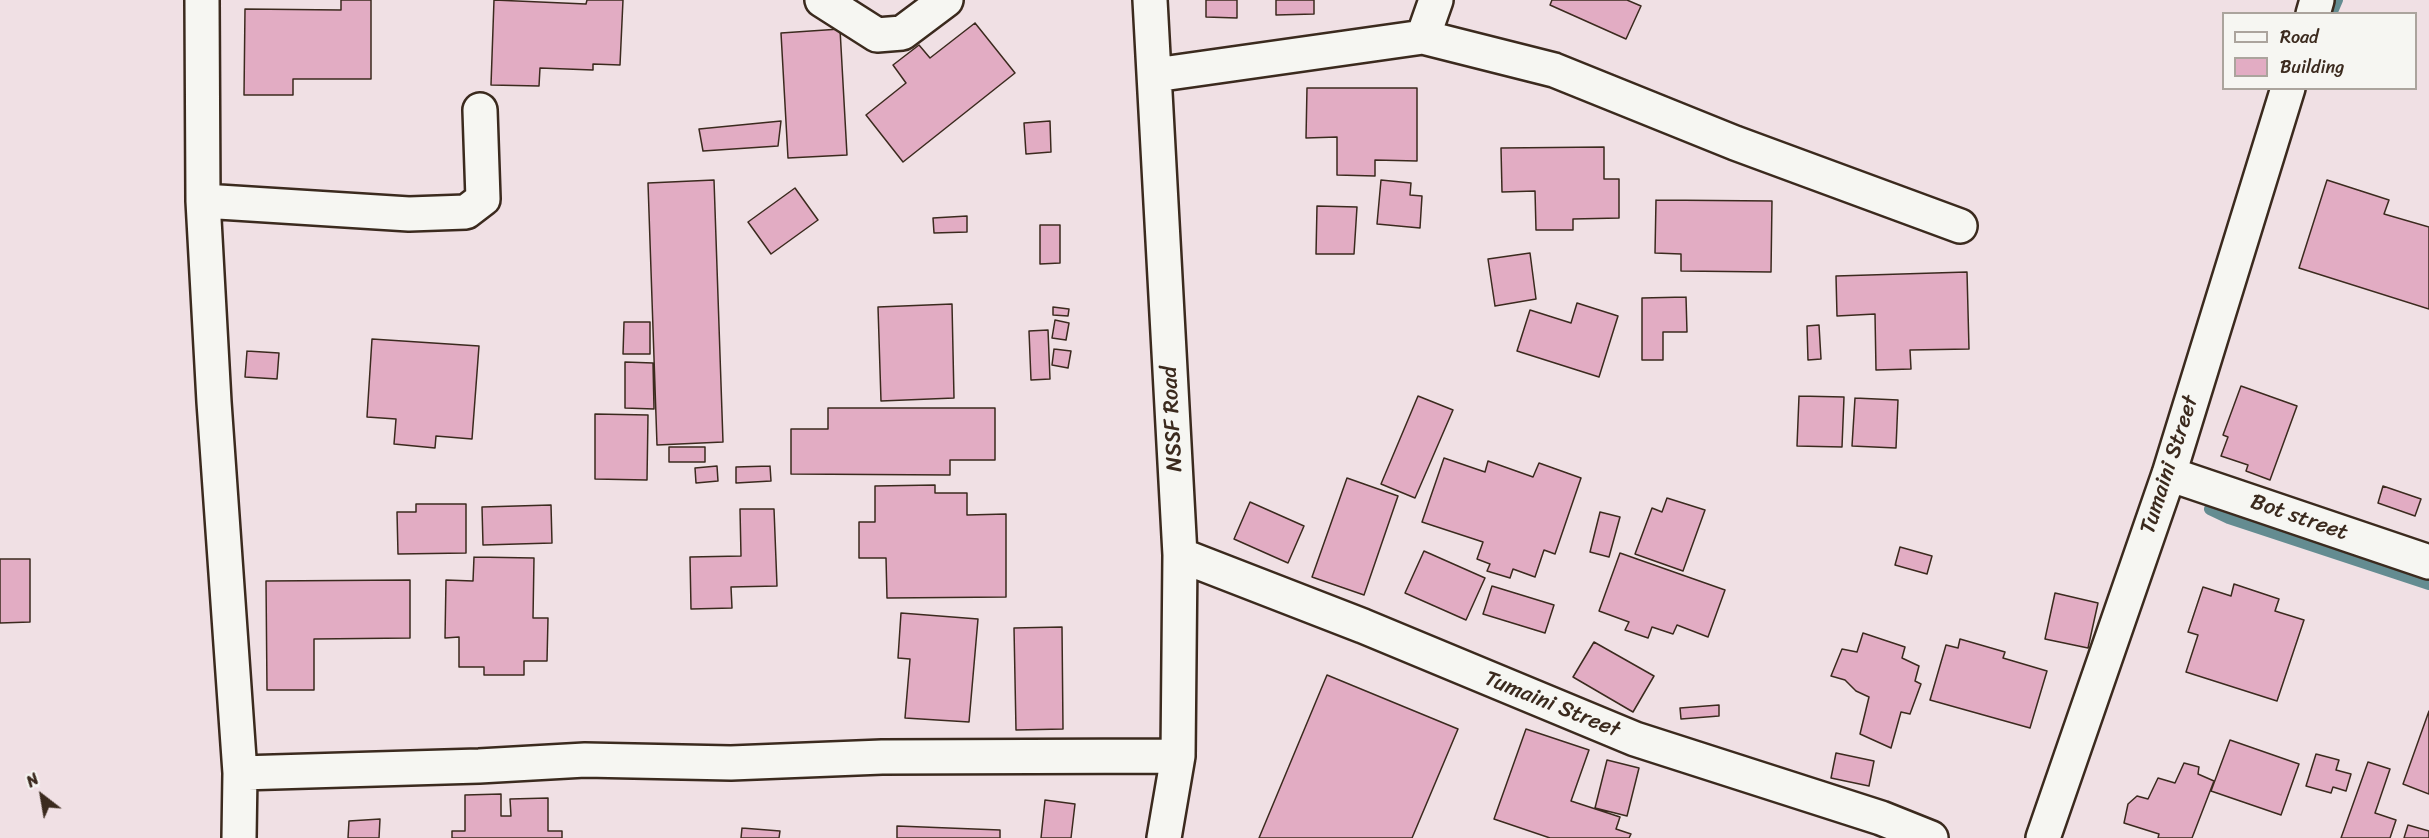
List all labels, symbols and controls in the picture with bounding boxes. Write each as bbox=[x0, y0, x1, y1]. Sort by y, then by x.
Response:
legend bbox=[2222, 12, 2417, 90]
text: Road bbox=[2280, 21, 2319, 53]
text: Building bbox=[2280, 51, 2344, 83]
street label: NSSF Road bbox=[1157, 366, 1189, 472]
street label: Tumaini Street bbox=[2135, 393, 2205, 537]
street label: Bot street bbox=[2247, 489, 2351, 547]
street label: Tumaini Street bbox=[1480, 666, 1624, 744]
text: N bbox=[20, 765, 45, 795]
north arrow bbox=[12, 766, 72, 826]

